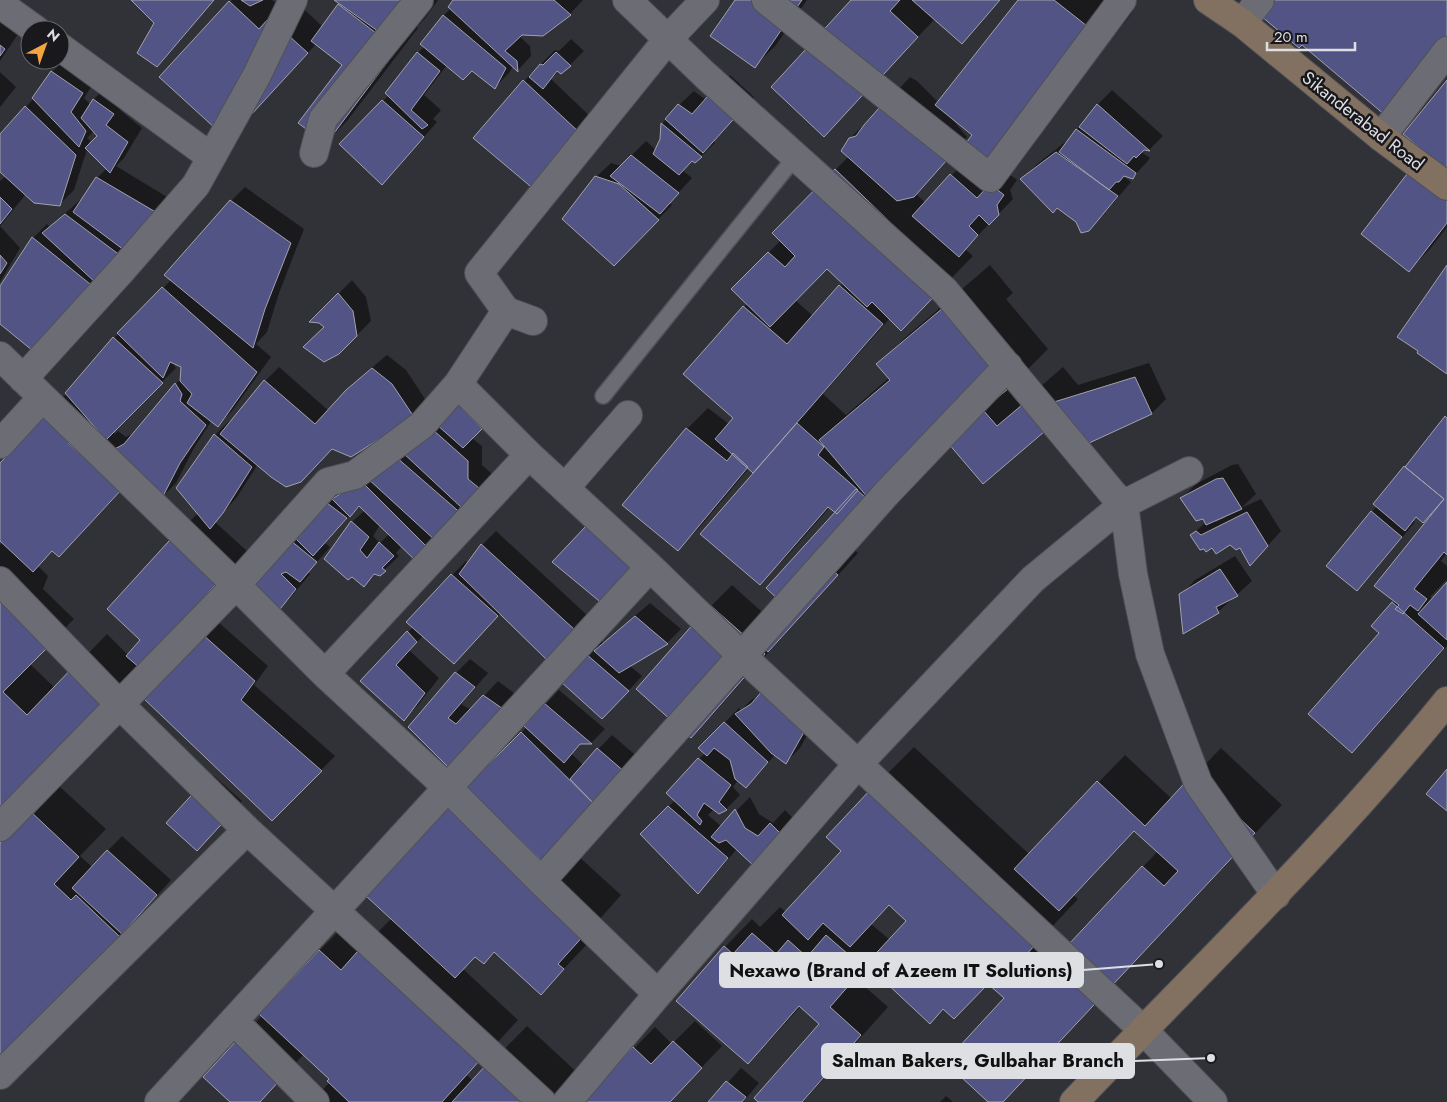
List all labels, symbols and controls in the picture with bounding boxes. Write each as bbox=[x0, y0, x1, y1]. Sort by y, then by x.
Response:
north arrow bbox=[20, 20, 70, 70]
scale bar bbox=[1267, 20, 1354, 52]
text: N bbox=[43, 24, 64, 46]
text: 20 m bbox=[1274, 26, 1308, 48]
street label: Sikanderabad Road bbox=[1297, 65, 1429, 177]
callout: Nexawo (Brand of Azeem IT Solutions) bbox=[720, 953, 1083, 987]
text: Nexawo (Brand of Azeem IT Solutions) bbox=[729, 957, 1073, 984]
callout: Salman Bakers, Gulbahar Branch bbox=[822, 1044, 1134, 1078]
text: Salman Bakers, Gulbahar Branch bbox=[832, 1047, 1124, 1074]

